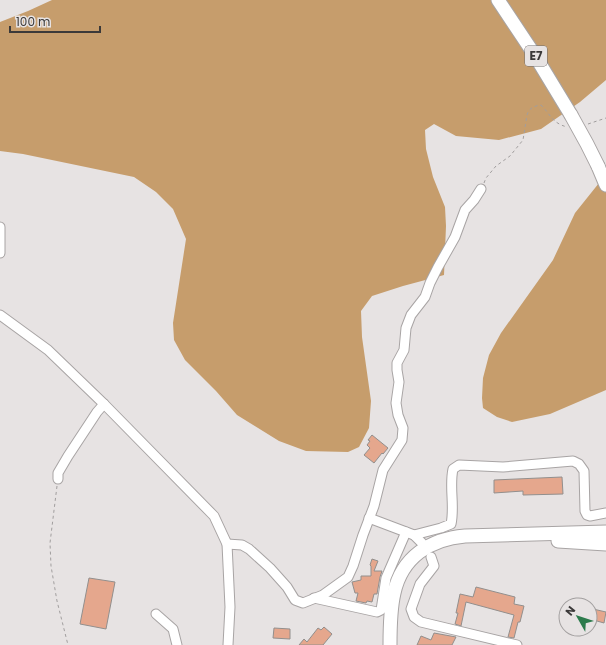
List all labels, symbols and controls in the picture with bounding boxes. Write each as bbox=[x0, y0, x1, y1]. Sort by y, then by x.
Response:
scale bar bbox=[10, 8, 100, 34]
text: 100 m bbox=[16, 13, 50, 30]
road number: E7 bbox=[525, 46, 547, 66]
north arrow bbox=[558, 597, 598, 637]
text: N bbox=[561, 602, 579, 619]

